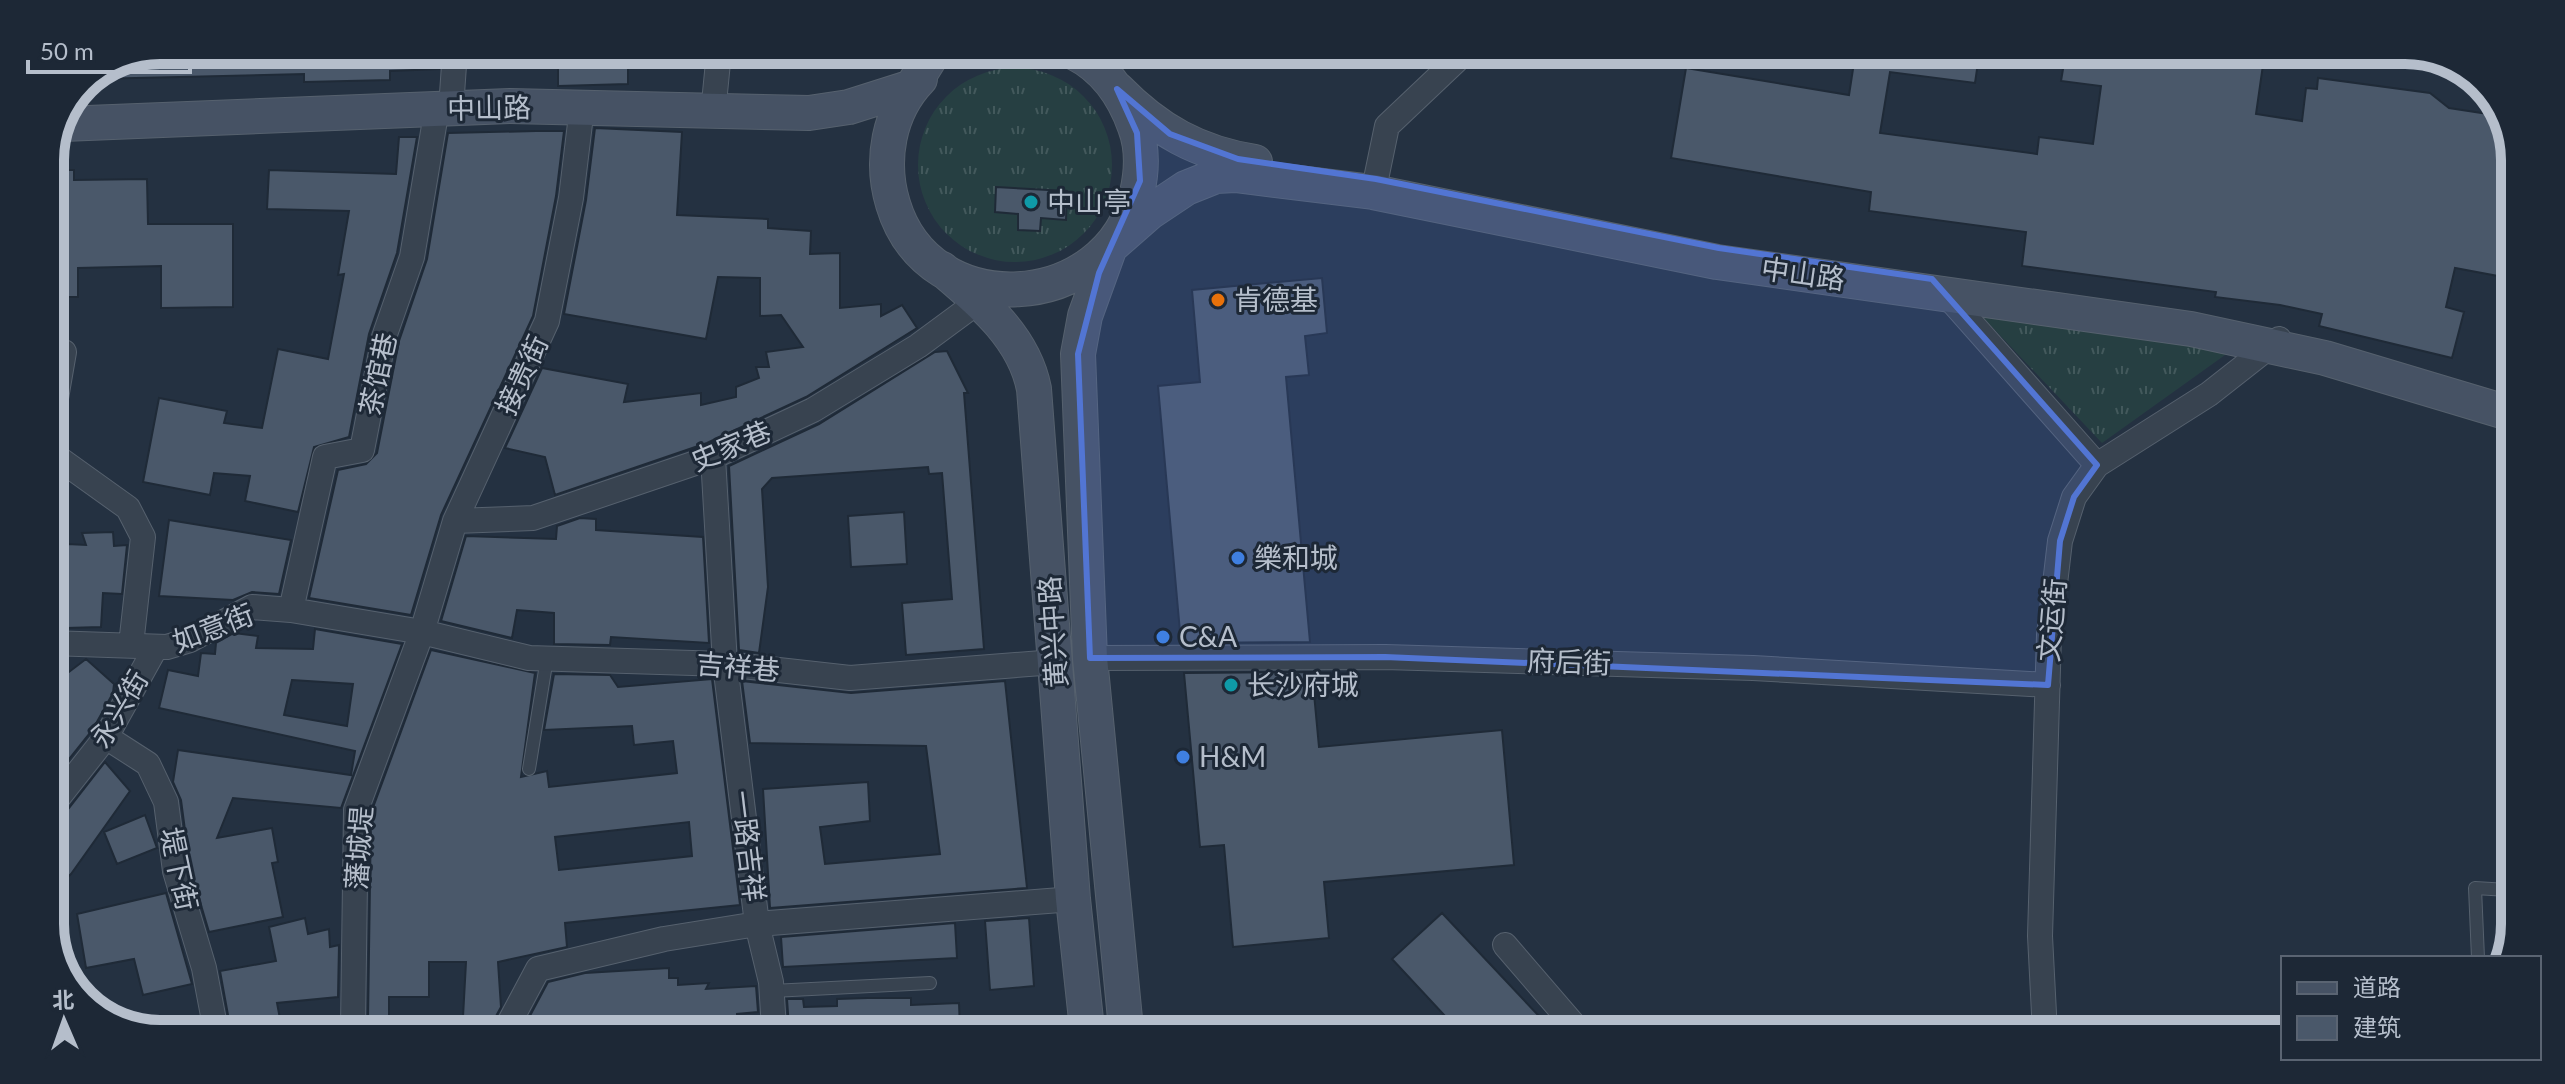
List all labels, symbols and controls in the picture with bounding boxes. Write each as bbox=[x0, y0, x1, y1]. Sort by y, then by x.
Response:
scale bar bbox=[28, 24, 190, 74]
text: 50 m bbox=[40, 36, 94, 65]
street label: 中山路 bbox=[447, 89, 531, 125]
place label: 中山亭 bbox=[1047, 184, 1131, 218]
marker: 中山亭 bbox=[1022, 193, 1040, 211]
street label: 中山路 bbox=[1759, 250, 1847, 296]
place label: 肯德基 bbox=[1234, 282, 1318, 316]
marker: 肯德基 bbox=[1209, 291, 1227, 309]
street label: 茶馆巷 bbox=[352, 329, 402, 418]
street label: 接贵街 bbox=[488, 329, 554, 420]
street label: 史家巷 bbox=[685, 413, 776, 477]
place label: 樂和城 bbox=[1254, 540, 1338, 574]
marker: 樂和城 bbox=[1229, 549, 1247, 567]
street label: 黄兴中路 bbox=[1031, 575, 1073, 689]
street label: 文运街 bbox=[2030, 577, 2072, 663]
street label: 如意街 bbox=[167, 596, 258, 658]
place label: C&A bbox=[1179, 619, 1237, 653]
marker: C&A bbox=[1154, 628, 1172, 646]
street label: 府后街 bbox=[1526, 643, 1612, 679]
street label: 吉祥巷 bbox=[695, 645, 781, 687]
street label: 永兴街 bbox=[82, 664, 154, 753]
place label: 长沙府城 bbox=[1247, 667, 1359, 701]
marker: 长沙府城 bbox=[1222, 676, 1240, 694]
place label: H&M bbox=[1199, 739, 1266, 773]
marker: H&M bbox=[1174, 748, 1192, 766]
street label: 一路吉祥 bbox=[725, 788, 773, 904]
street label: 藩城堤 bbox=[338, 805, 378, 891]
street label: 堤下街 bbox=[155, 824, 205, 913]
legend bbox=[2281, 956, 2541, 1060]
text: 道路 bbox=[2353, 972, 2401, 1001]
north arrow bbox=[24, 980, 104, 1060]
text: 北 bbox=[52, 986, 75, 1013]
text: 建筑 bbox=[2353, 1012, 2401, 1041]

